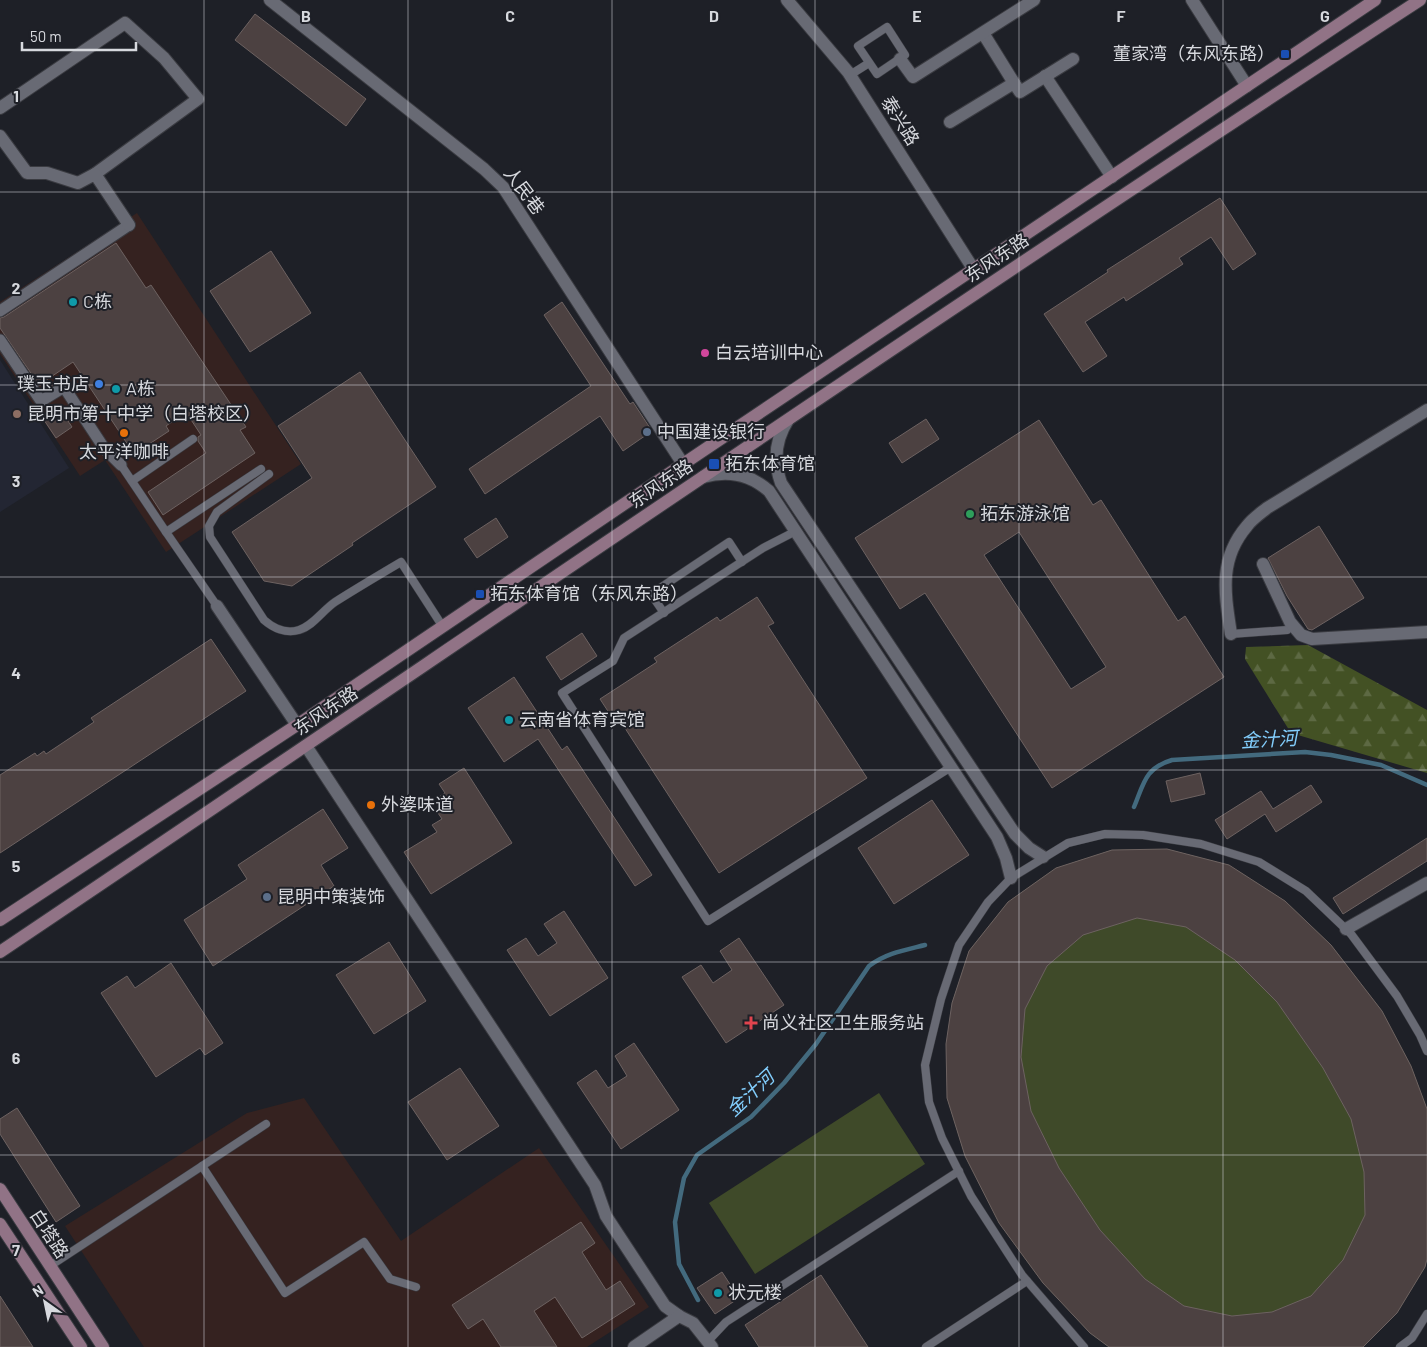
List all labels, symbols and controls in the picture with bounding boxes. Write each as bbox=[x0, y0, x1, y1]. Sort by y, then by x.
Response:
text: B bbox=[301, 6, 311, 25]
text: C bbox=[505, 6, 515, 25]
text: D bbox=[709, 6, 719, 25]
text: E bbox=[912, 6, 922, 25]
text: F bbox=[1117, 6, 1126, 25]
text: G bbox=[1320, 6, 1330, 25]
scale bar bbox=[22, 20, 136, 52]
text: 50 m bbox=[30, 27, 62, 45]
place label: 董家湾（东风东路） bbox=[1113, 42, 1275, 64]
marker: 董家湾（东风东路） bbox=[1279, 48, 1291, 60]
text: 1 bbox=[13, 86, 19, 105]
street label: 泰兴路 bbox=[877, 92, 924, 149]
street label: 人民巷 bbox=[500, 162, 550, 219]
street label: 东风东路 bbox=[960, 228, 1032, 286]
text: 2 bbox=[12, 278, 21, 297]
place label: C栋 bbox=[83, 290, 112, 312]
marker: C栋 bbox=[67, 296, 79, 308]
place label: 白云培训中心 bbox=[715, 341, 823, 363]
marker: 白云培训中心 bbox=[699, 347, 711, 359]
place label: 璞玉书店 bbox=[17, 372, 89, 394]
place label: A栋 bbox=[126, 377, 155, 399]
marker: 璞玉书店 bbox=[93, 378, 105, 390]
marker: A栋 bbox=[110, 383, 122, 395]
place label: 昆明市第十中学（白塔校区） bbox=[27, 402, 261, 424]
marker: 昆明市第十中学（白塔校区） bbox=[11, 408, 23, 420]
place label: 中国建设银行 bbox=[657, 420, 765, 442]
marker: 中国建设银行 bbox=[641, 426, 653, 438]
marker: 太平洋咖啡 bbox=[118, 427, 130, 439]
place label: 太平洋咖啡 bbox=[79, 440, 169, 462]
place label: 拓东体育馆 bbox=[725, 452, 815, 474]
street label: 东风东路 bbox=[624, 454, 696, 512]
marker: 拓东体育馆 bbox=[707, 457, 721, 471]
text: 3 bbox=[12, 471, 20, 490]
place label: 拓东游泳馆 bbox=[980, 502, 1070, 524]
marker: 拓东游泳馆 bbox=[964, 508, 976, 520]
place label: 拓东体育馆（东风东路） bbox=[490, 582, 688, 604]
marker: 拓东体育馆（东风东路） bbox=[474, 588, 486, 600]
text: 4 bbox=[11, 663, 21, 682]
street label: 东风东路 bbox=[289, 681, 361, 739]
place label: 云南省体育宾馆 bbox=[519, 708, 645, 730]
marker: 云南省体育宾馆 bbox=[503, 714, 515, 726]
water label: 金汁河 bbox=[1240, 725, 1302, 751]
place label: 外婆味道 bbox=[381, 793, 453, 815]
marker: 外婆味道 bbox=[365, 799, 377, 811]
text: 5 bbox=[12, 856, 21, 875]
place label: 昆明中策装饰 bbox=[277, 885, 385, 907]
marker: 昆明中策装饰 bbox=[261, 891, 273, 903]
place label: 尚义社区卫生服务站 bbox=[762, 1011, 924, 1033]
marker: 尚义社区卫生服务站 bbox=[744, 1016, 758, 1030]
text: 6 bbox=[12, 1048, 21, 1067]
water label: 金汁河 bbox=[721, 1062, 781, 1120]
street label: 白塔路 bbox=[26, 1205, 74, 1262]
text: 7 bbox=[12, 1240, 20, 1259]
north arrow bbox=[20, 1277, 70, 1327]
text: N bbox=[29, 1281, 46, 1300]
place label: 状元楼 bbox=[728, 1281, 782, 1303]
marker: 状元楼 bbox=[712, 1287, 724, 1299]

